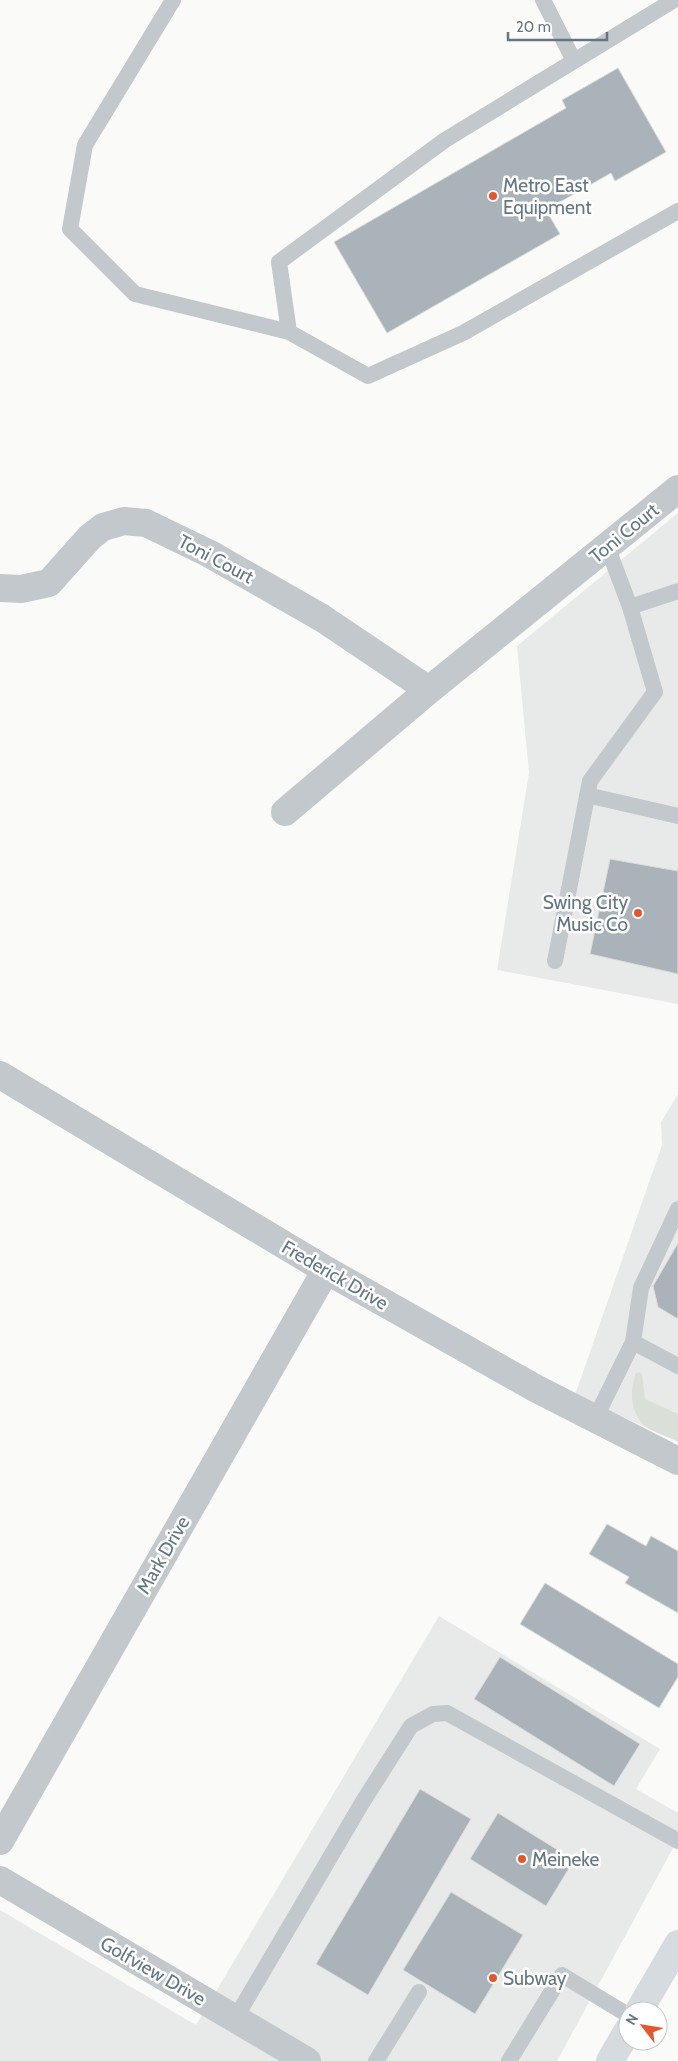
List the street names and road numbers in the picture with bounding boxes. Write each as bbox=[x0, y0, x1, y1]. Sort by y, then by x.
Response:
street label: Toni Court bbox=[585, 498, 664, 568]
street label: Toni Court bbox=[174, 530, 258, 589]
street label: Frederick Drive bbox=[278, 1235, 392, 1315]
street label: Mark Drive bbox=[132, 1512, 195, 1598]
street label: Golfview Drive bbox=[96, 1932, 210, 2011]

